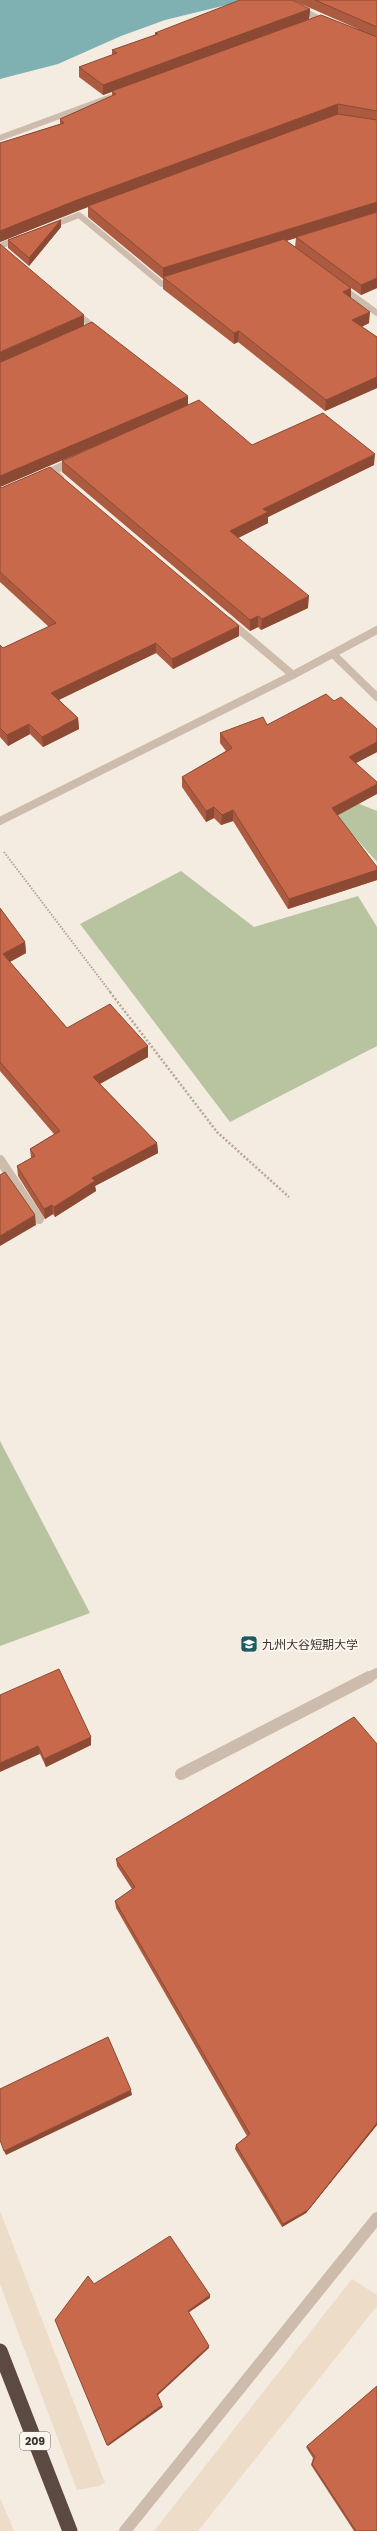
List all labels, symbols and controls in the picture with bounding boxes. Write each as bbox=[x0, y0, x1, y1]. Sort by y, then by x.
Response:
school or university icon: 九州大谷短期大学 bbox=[239, 1634, 259, 1654]
place label: 九州大谷短期大学 bbox=[262, 1636, 358, 1653]
road number: 209 bbox=[20, 2432, 50, 2450]

